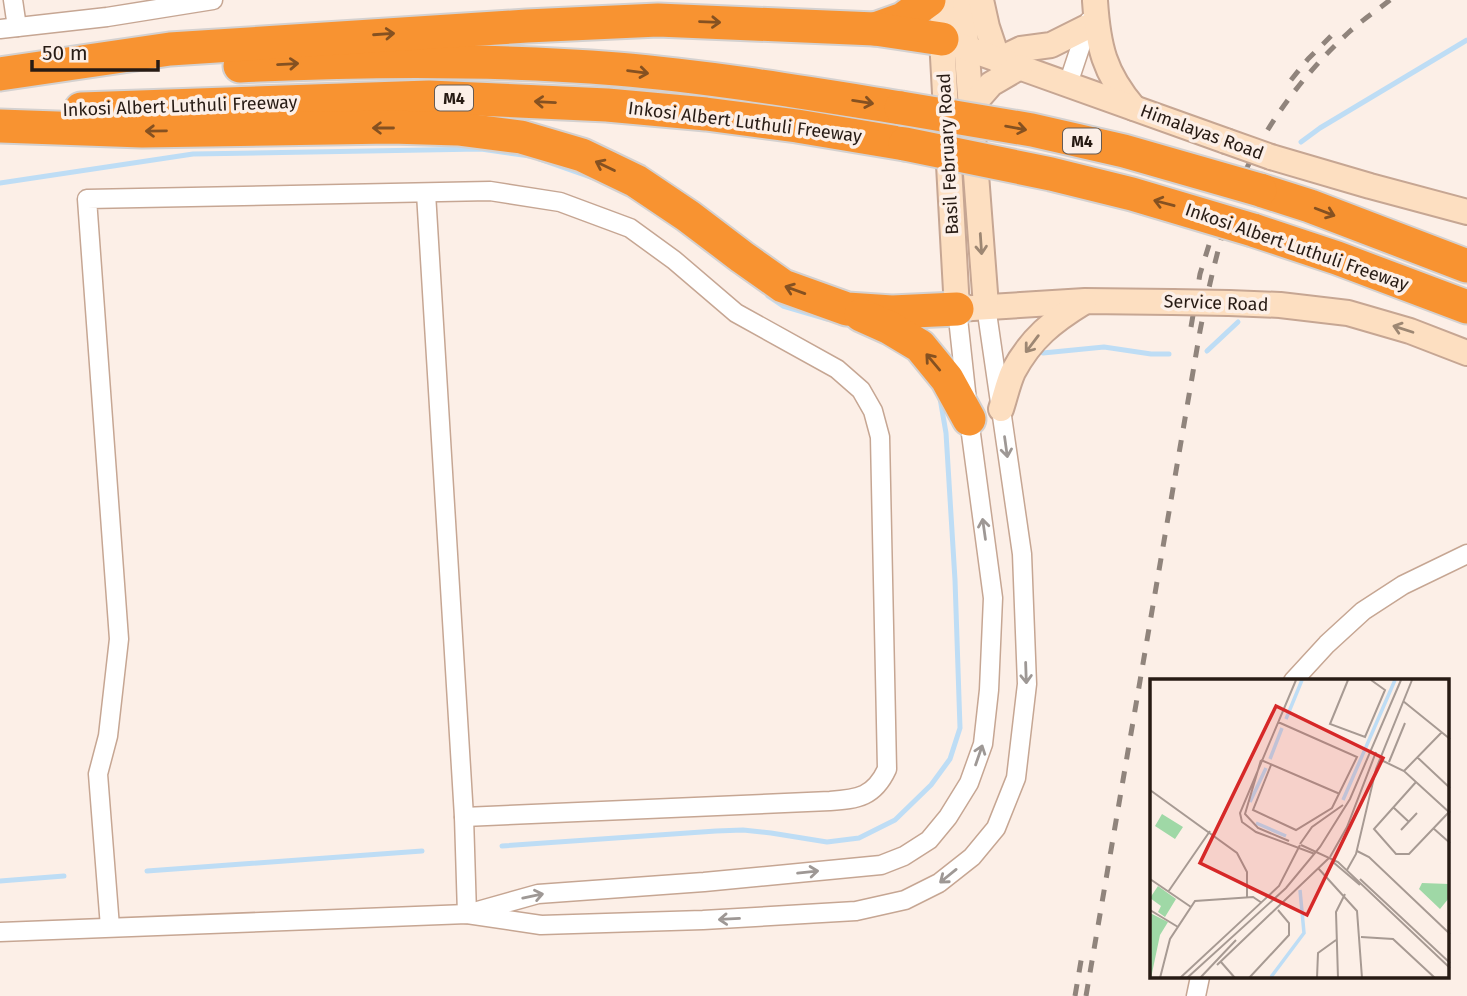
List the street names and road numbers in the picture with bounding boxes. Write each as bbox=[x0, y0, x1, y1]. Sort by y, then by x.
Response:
street label: Basil February Road bbox=[933, 72, 963, 236]
road number: M4 bbox=[435, 86, 473, 110]
street label: Inkosi Albert Luthuli Freeway bbox=[62, 91, 298, 121]
street label: Inkosi Albert Luthuli Freeway bbox=[627, 97, 863, 147]
street label: Himalayas Road bbox=[1137, 99, 1267, 165]
road number: M4 bbox=[1063, 128, 1101, 154]
street label: Inkosi Albert Luthuli Freeway bbox=[1182, 198, 1412, 296]
street label: Service Road bbox=[1163, 290, 1269, 316]

